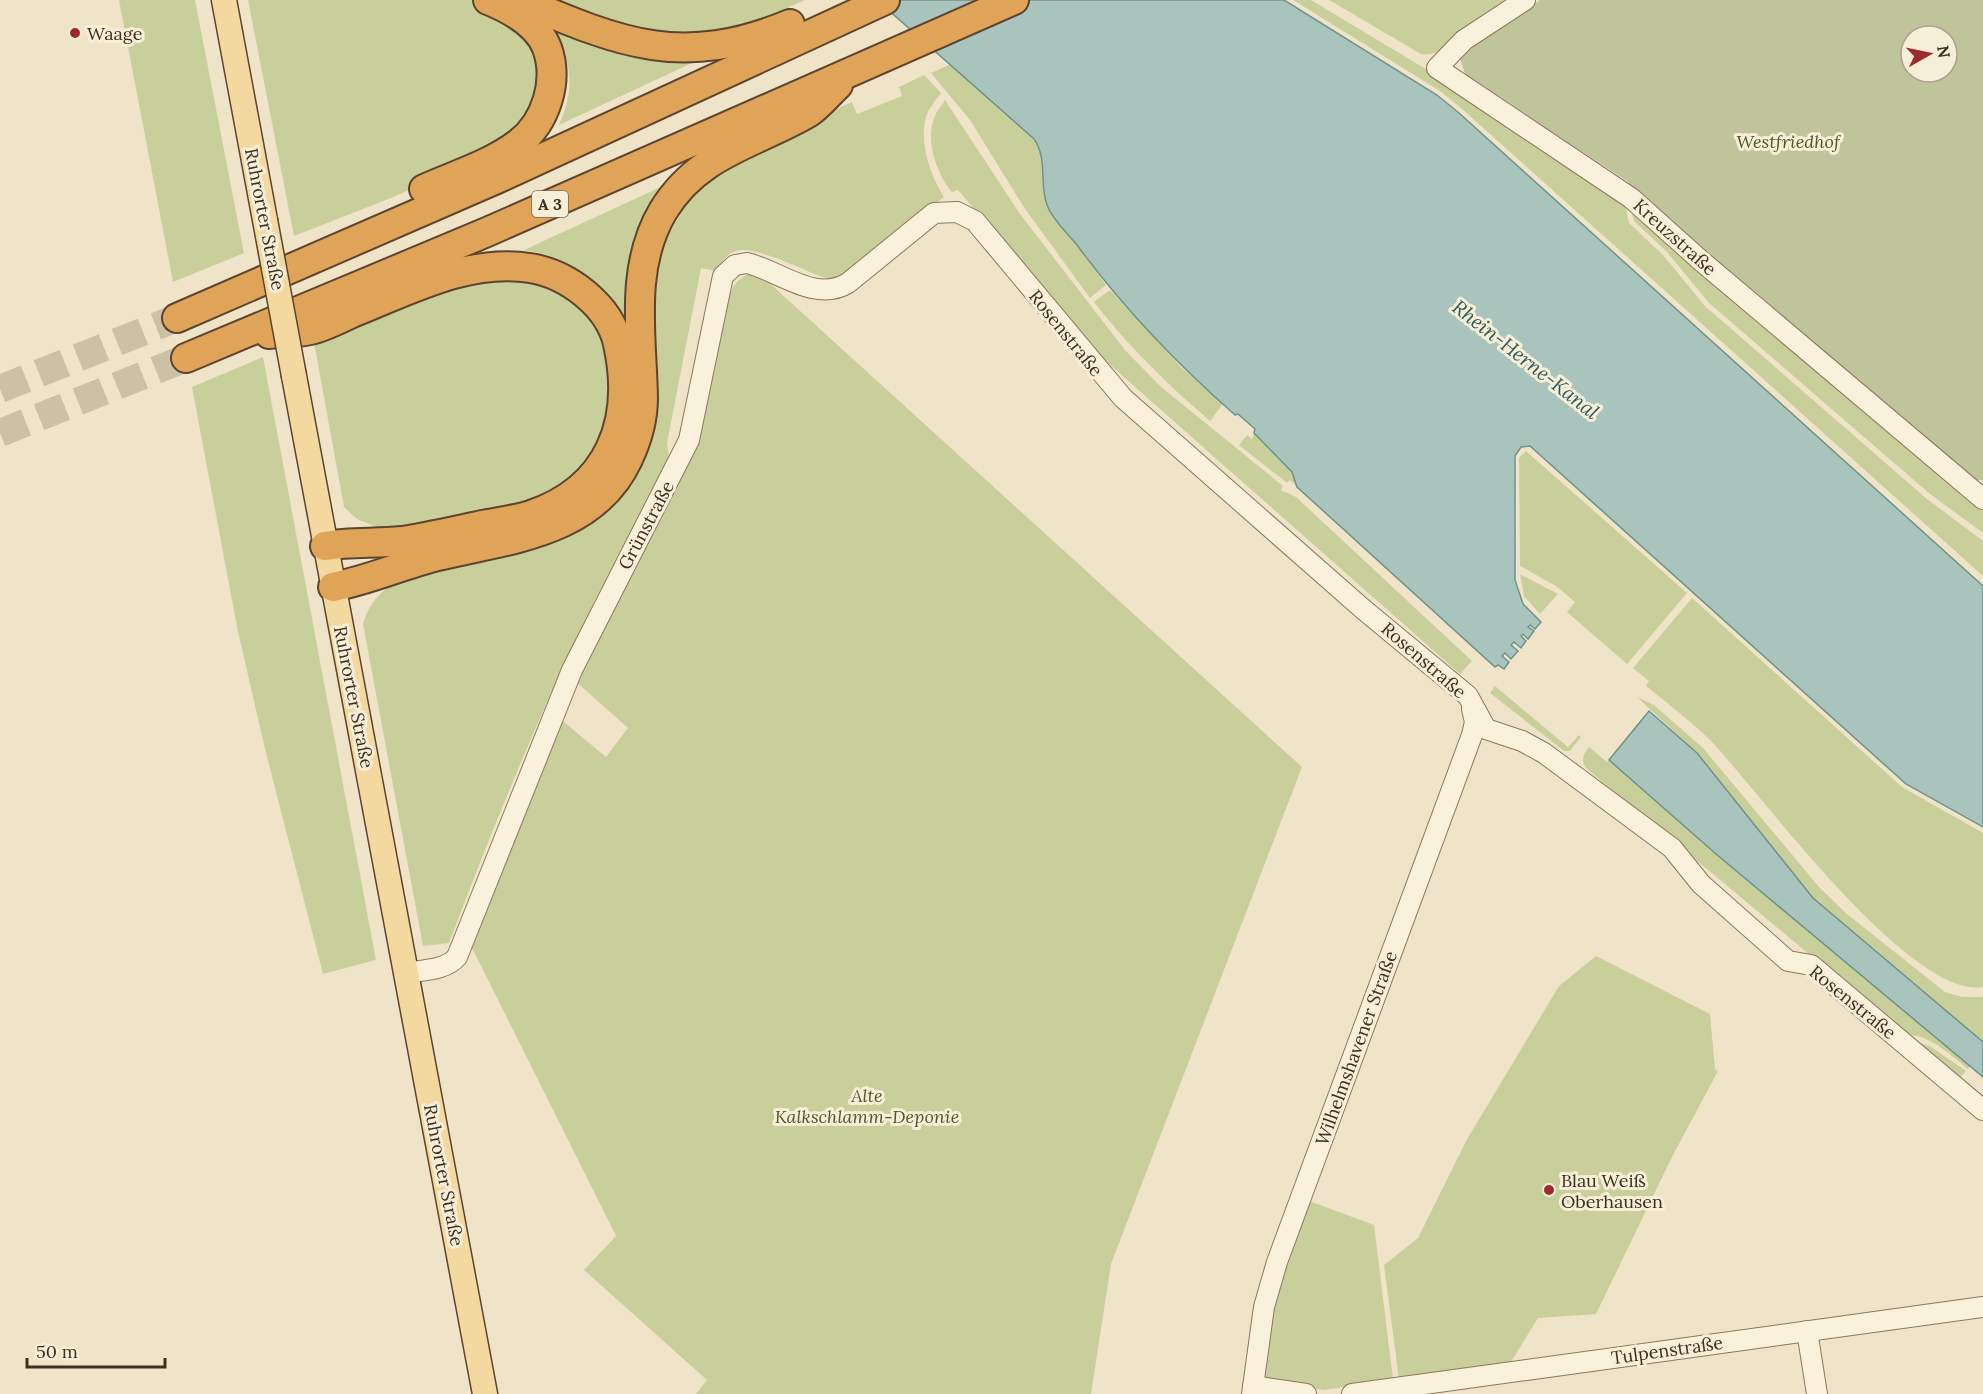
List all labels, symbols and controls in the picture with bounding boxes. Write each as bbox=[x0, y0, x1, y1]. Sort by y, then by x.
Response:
place label: Waage bbox=[87, 22, 143, 45]
north arrow bbox=[1899, 24, 1959, 84]
marker: Waage bbox=[68, 26, 82, 40]
text: N bbox=[1933, 44, 1955, 59]
park label: Westfriedhof bbox=[1736, 130, 1842, 153]
street label: Ruhrorter Straße bbox=[240, 146, 290, 292]
road number: A 3 bbox=[532, 191, 568, 217]
street label: Kreuzstraße bbox=[1629, 194, 1721, 280]
street label: Rosenstraße bbox=[1024, 285, 1108, 381]
water label: Rhein-Herne-Kanal bbox=[1448, 294, 1605, 424]
street label: Grünstraße bbox=[613, 476, 679, 573]
street label: Rosenstraße bbox=[1377, 617, 1471, 703]
street label: Ruhrorter Straße bbox=[329, 624, 379, 770]
street label: Wilhelmshavener Straße bbox=[1310, 947, 1402, 1148]
street label: Rosenstraße bbox=[1805, 960, 1901, 1044]
park label: Alte Kalkschlamm-Deponie bbox=[775, 1084, 959, 1128]
street label: Ruhrorter Straße bbox=[419, 1102, 469, 1248]
place label: Blau Weiß Oberhausen bbox=[1561, 1169, 1663, 1213]
marker: Blau Weiß Oberhausen bbox=[1542, 1183, 1556, 1197]
scale bar bbox=[27, 1331, 165, 1369]
street label: Tulpenstraße bbox=[1610, 1331, 1725, 1369]
text: 50 m bbox=[36, 1340, 78, 1363]

